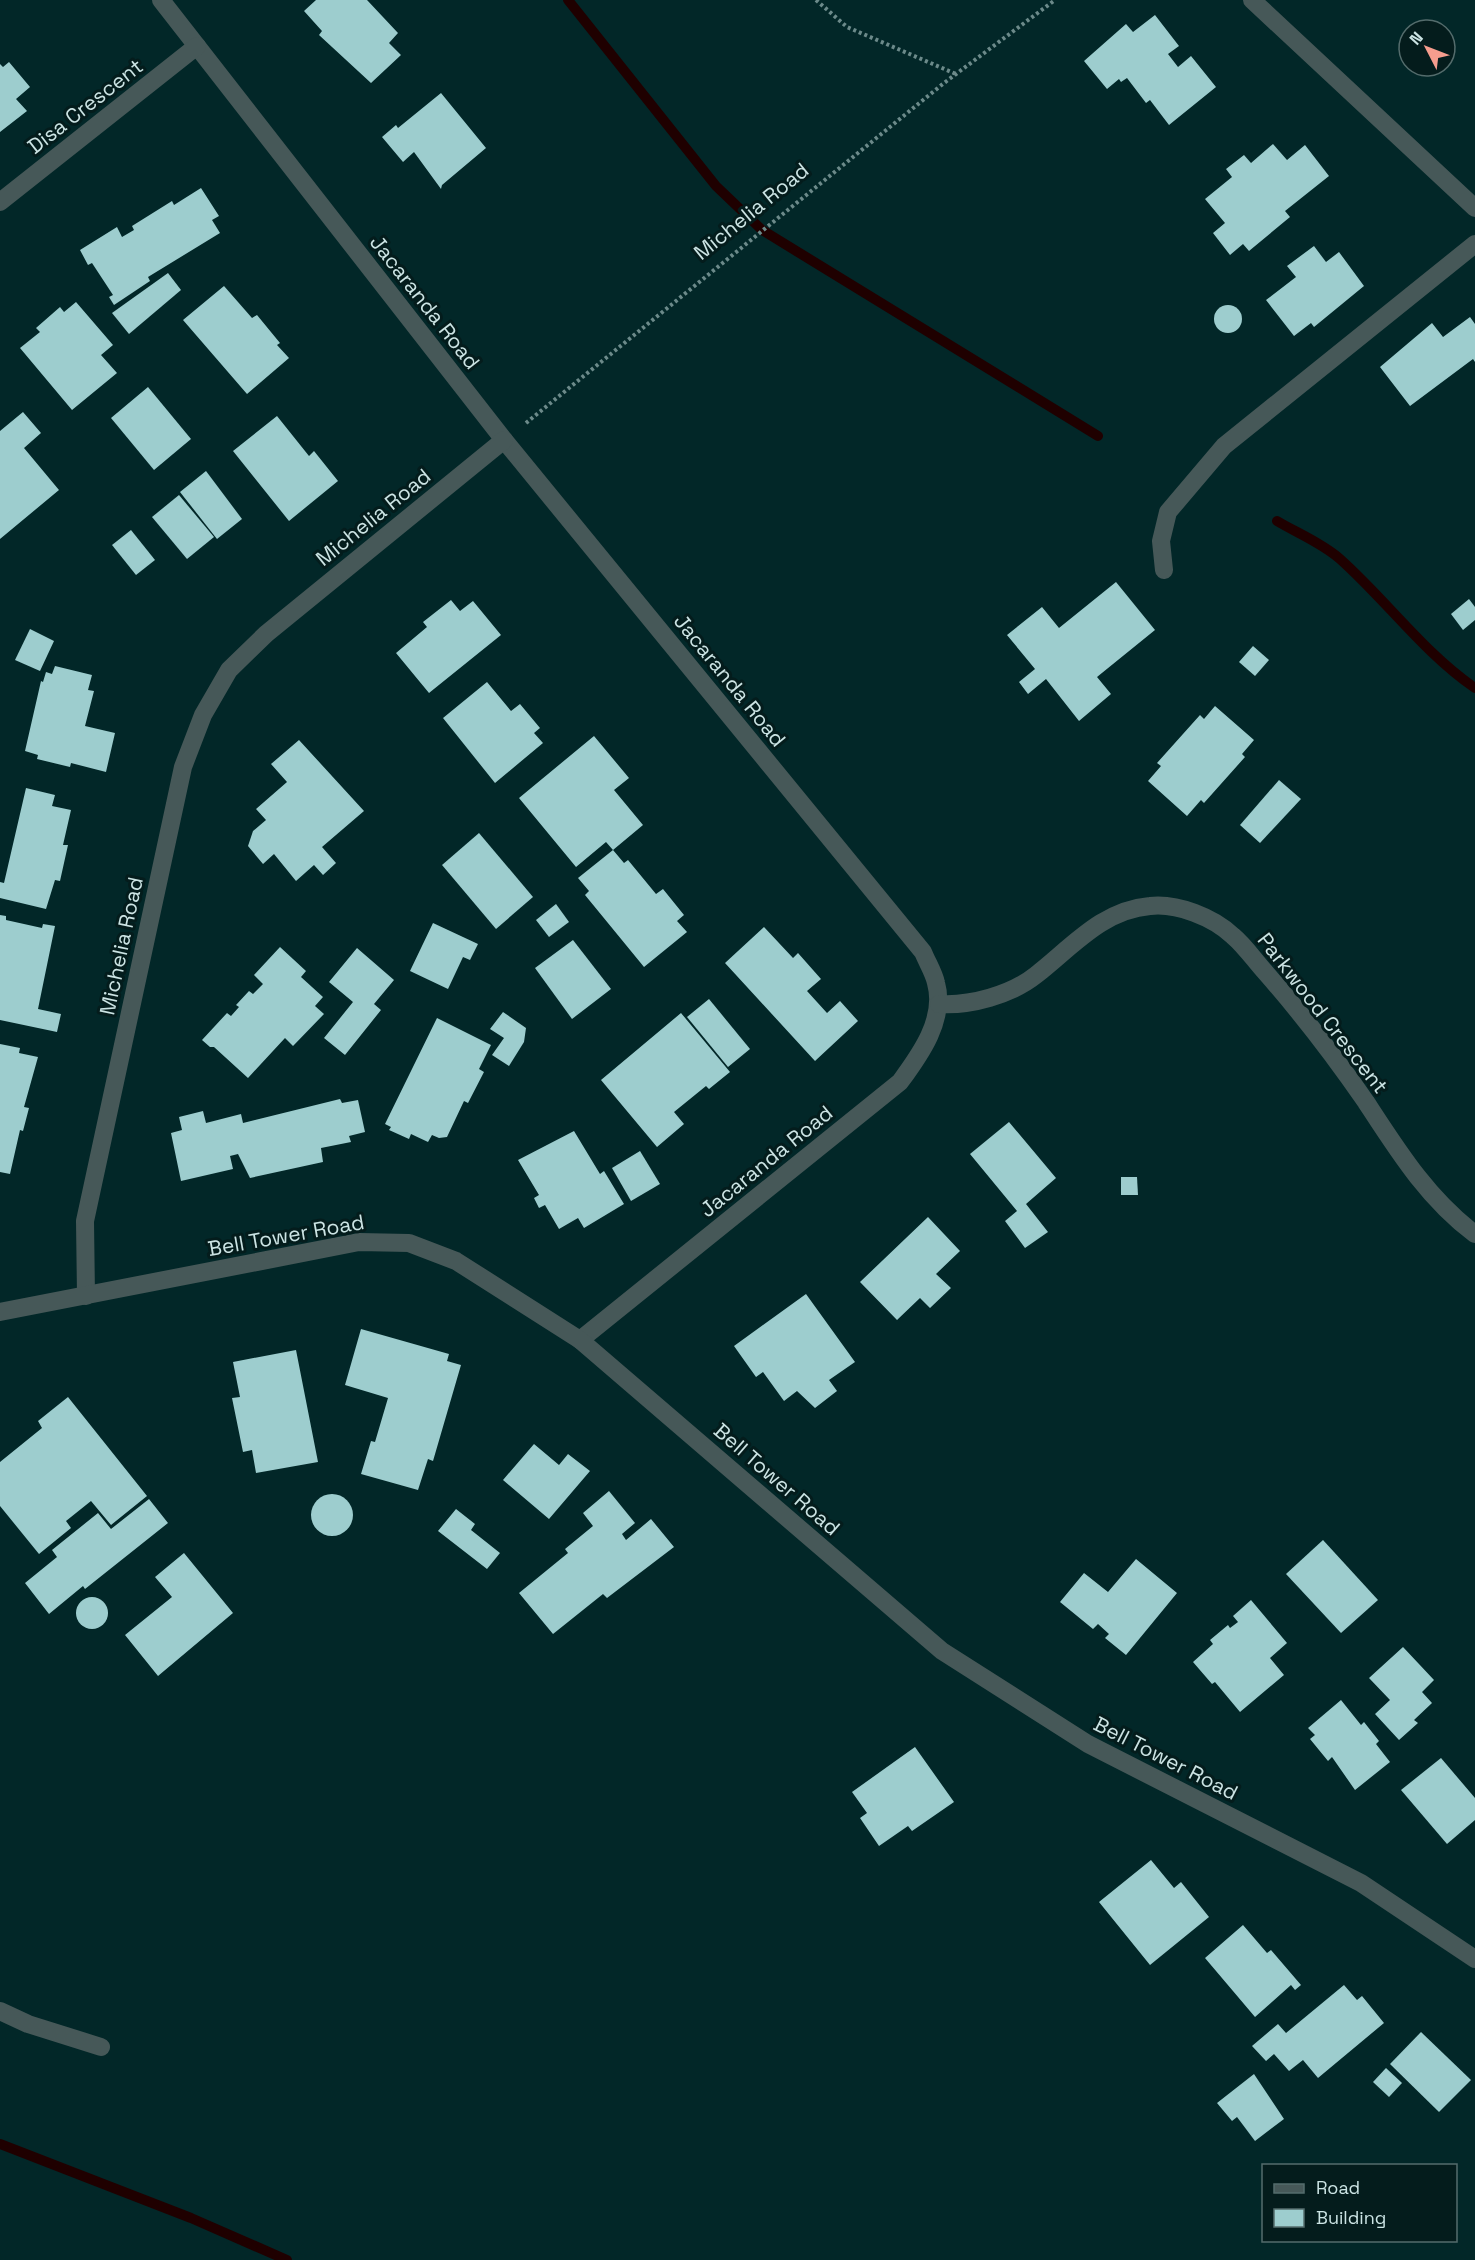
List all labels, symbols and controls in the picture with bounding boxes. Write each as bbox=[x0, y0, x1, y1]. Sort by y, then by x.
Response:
north arrow bbox=[1397, 18, 1457, 78]
text: N bbox=[1405, 27, 1428, 49]
street label: Disa Crescent bbox=[22, 52, 148, 160]
street label: Michelia Road bbox=[688, 156, 814, 266]
street label: Jacaranda Road bbox=[364, 229, 486, 375]
street label: Michelia Road bbox=[310, 462, 436, 572]
street label: Jacaranda Road bbox=[668, 608, 792, 752]
street label: Michelia Road bbox=[93, 874, 149, 1018]
street label: Parkwood Crescent bbox=[1252, 927, 1394, 1099]
street label: Jacaranda Road bbox=[694, 1099, 838, 1223]
street label: Bell Tower Road bbox=[206, 1208, 366, 1262]
street label: Bell Tower Road bbox=[708, 1417, 846, 1541]
street label: Bell Tower Road bbox=[1089, 1710, 1243, 1806]
legend bbox=[1262, 2164, 1457, 2242]
text: Road bbox=[1316, 2176, 1360, 2199]
text: Building bbox=[1316, 2206, 1386, 2229]

